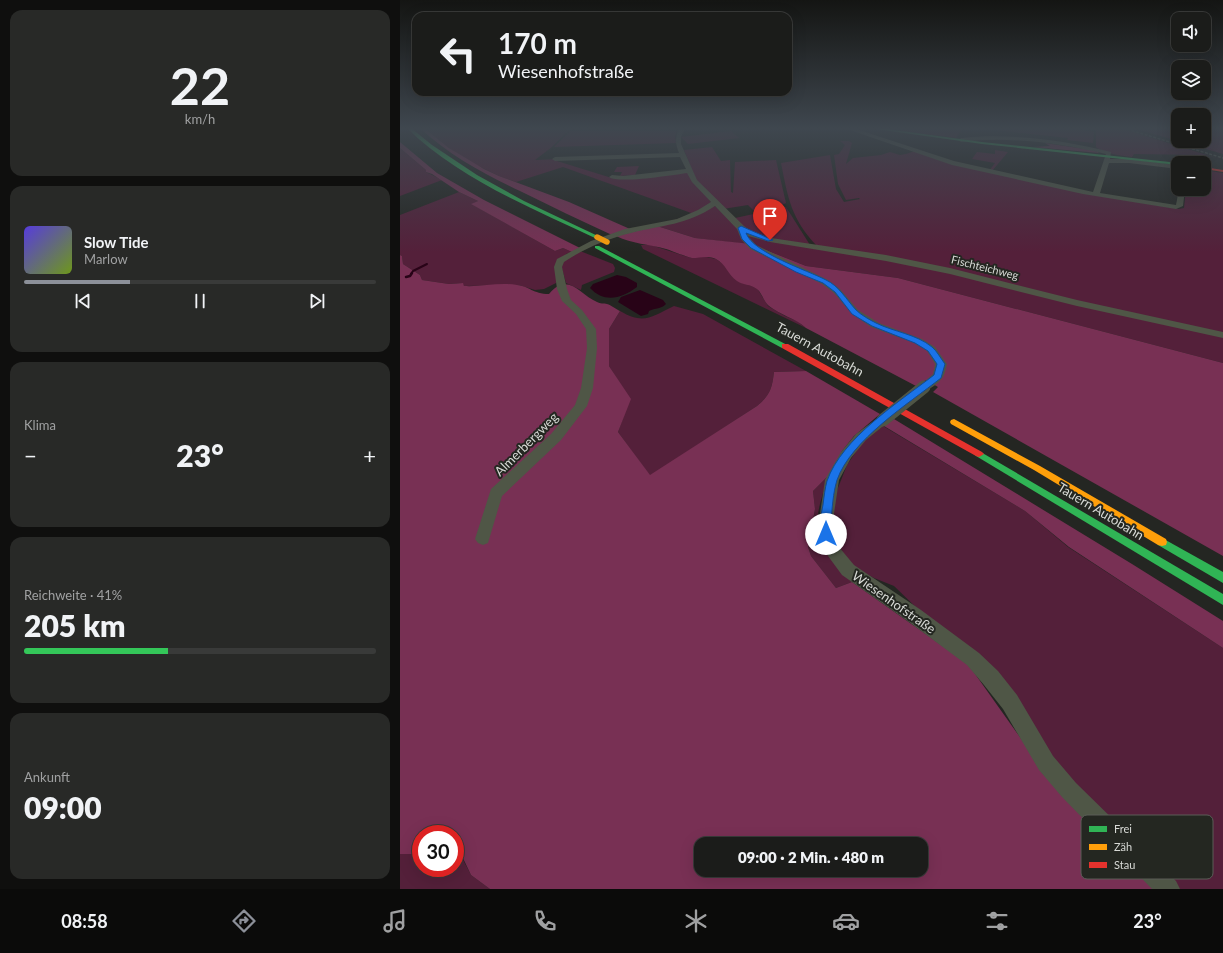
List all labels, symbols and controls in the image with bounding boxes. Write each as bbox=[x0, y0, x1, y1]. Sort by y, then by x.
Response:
map controls bbox=[1171, 12, 1211, 196]
button: sound bbox=[1171, 12, 1211, 52]
text: 170 m bbox=[498, 26, 577, 60]
icon: left bbox=[432, 28, 484, 80]
text: 22 bbox=[170, 54, 230, 116]
text: Wiesenhofstraße bbox=[498, 60, 634, 82]
button: layers bbox=[1171, 60, 1211, 100]
button: + bbox=[1171, 108, 1211, 148]
text: km/h bbox=[185, 111, 215, 127]
button: − bbox=[1171, 156, 1211, 196]
pin bbox=[753, 199, 787, 240]
icon: arrive bbox=[759, 205, 781, 227]
text: Slow Tide bbox=[84, 233, 149, 251]
text: Marlow bbox=[84, 251, 128, 267]
street label: Fischteichweg bbox=[950, 252, 1020, 282]
icon: previous bbox=[72, 290, 94, 312]
icon: pause bbox=[189, 290, 211, 312]
icon: next bbox=[306, 290, 328, 312]
street label: Tauern Autobahn bbox=[773, 318, 867, 380]
street label: Almerbergweg bbox=[491, 409, 561, 479]
text: Klima bbox=[24, 417, 56, 433]
text: 23° bbox=[176, 437, 224, 473]
text: − bbox=[24, 442, 37, 469]
text: + bbox=[363, 442, 376, 469]
street label: Tauern Autobahn bbox=[1055, 479, 1147, 543]
position arrow bbox=[805, 513, 847, 555]
street label: Wiesenhofstraße bbox=[849, 567, 939, 637]
text: Reichweite · 41% bbox=[24, 587, 122, 603]
text: 205 km bbox=[24, 607, 125, 643]
text: Ankunft bbox=[24, 769, 70, 785]
text: 09:00 bbox=[24, 789, 102, 825]
legend bbox=[1081, 815, 1213, 879]
text: Frei bbox=[1114, 822, 1132, 835]
speed limit sign: 30 bbox=[412, 825, 464, 877]
text: Zäh bbox=[1114, 840, 1132, 853]
text: 09:00 · 2 Min. · 480 m bbox=[738, 848, 884, 866]
text: Stau bbox=[1114, 858, 1135, 871]
icon: directions bbox=[230, 907, 258, 935]
icon: music bbox=[381, 907, 409, 935]
icon: phone bbox=[531, 907, 559, 935]
icon: climate bbox=[682, 907, 710, 935]
icon: car bbox=[832, 907, 860, 935]
icon: filters bbox=[983, 907, 1011, 935]
text: 08:58 bbox=[61, 910, 108, 932]
text: 23° bbox=[1133, 910, 1162, 932]

